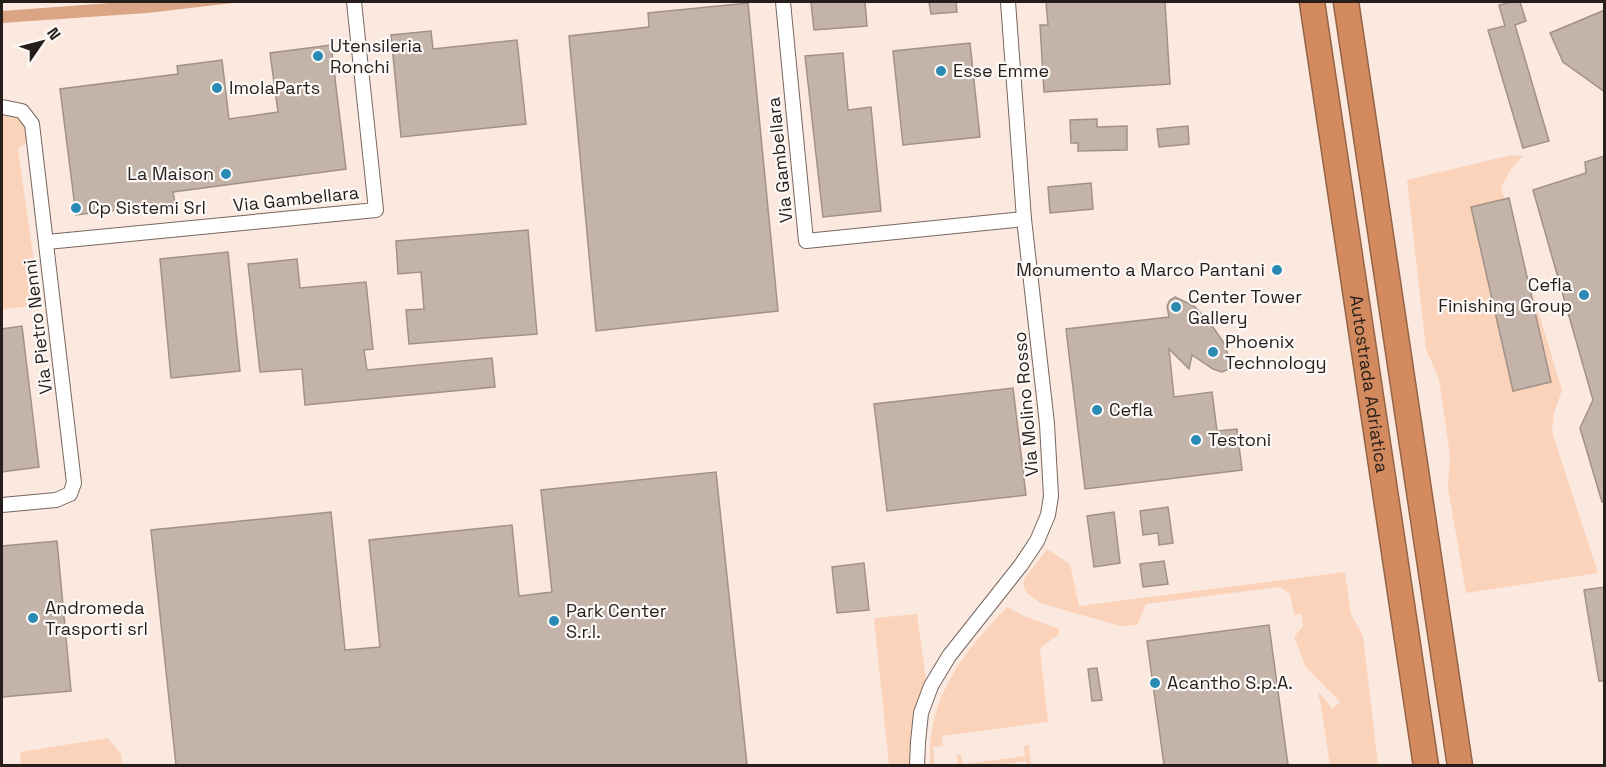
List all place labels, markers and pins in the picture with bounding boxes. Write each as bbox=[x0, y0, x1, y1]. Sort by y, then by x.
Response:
place label: Utensileria Ronchi bbox=[330, 34, 422, 78]
marker: Utensileria Ronchi bbox=[311, 49, 325, 63]
place label: Esse Emme bbox=[953, 59, 1049, 82]
marker: Esse Emme bbox=[934, 64, 948, 78]
place label: ImolaParts bbox=[229, 76, 320, 99]
marker: ImolaParts bbox=[210, 81, 224, 95]
place label: La Maison bbox=[127, 162, 214, 185]
marker: La Maison bbox=[219, 167, 233, 181]
place label: Cp Sistemi Srl bbox=[88, 196, 206, 219]
marker: Cp Sistemi Srl bbox=[69, 201, 83, 215]
place label: Monumento a Marco Pantani bbox=[1016, 258, 1265, 281]
marker: Monumento a Marco Pantani bbox=[1270, 263, 1284, 277]
place label: Cefla Finishing Group bbox=[1438, 273, 1572, 317]
place label: Center Tower Gallery bbox=[1188, 285, 1302, 329]
marker: Cefla Finishing Group bbox=[1577, 288, 1591, 302]
marker: Center Tower Gallery bbox=[1169, 300, 1183, 314]
place label: Phoenix Technology bbox=[1225, 330, 1327, 374]
marker: Phoenix Technology bbox=[1206, 345, 1220, 359]
place label: Cefla bbox=[1109, 398, 1153, 421]
marker: Cefla bbox=[1090, 403, 1104, 417]
place label: Testoni bbox=[1208, 428, 1271, 451]
marker: Testoni bbox=[1189, 433, 1203, 447]
place label: Andromeda Trasporti srl bbox=[45, 596, 148, 640]
place label: Park Center S.r.l. bbox=[566, 599, 667, 643]
marker: Andromeda Trasporti srl bbox=[26, 611, 40, 625]
marker: Park Center S.r.l. bbox=[547, 614, 561, 628]
place label: Acantho S.p.A. bbox=[1167, 671, 1293, 694]
marker: Acantho S.p.A. bbox=[1148, 676, 1162, 690]

